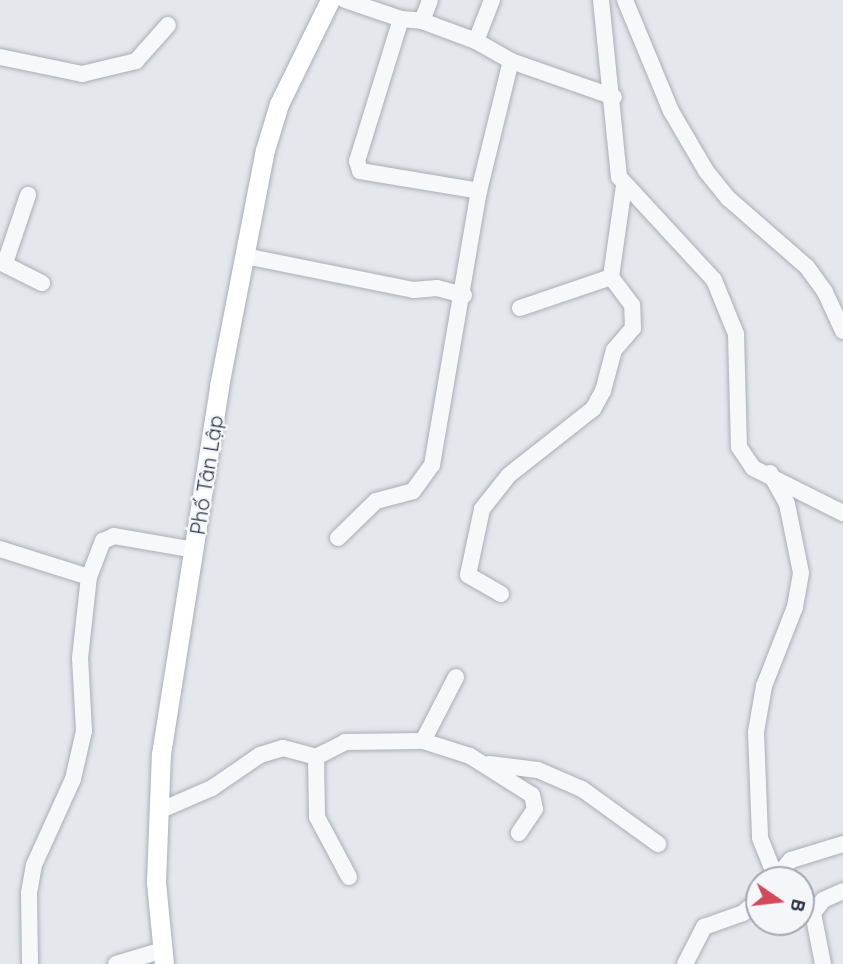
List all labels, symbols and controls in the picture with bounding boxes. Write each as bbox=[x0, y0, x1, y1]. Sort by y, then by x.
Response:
street label: Phố Tân Lập bbox=[184, 413, 228, 537]
north arrow bbox=[745, 866, 815, 936]
text: B bbox=[785, 897, 812, 915]

